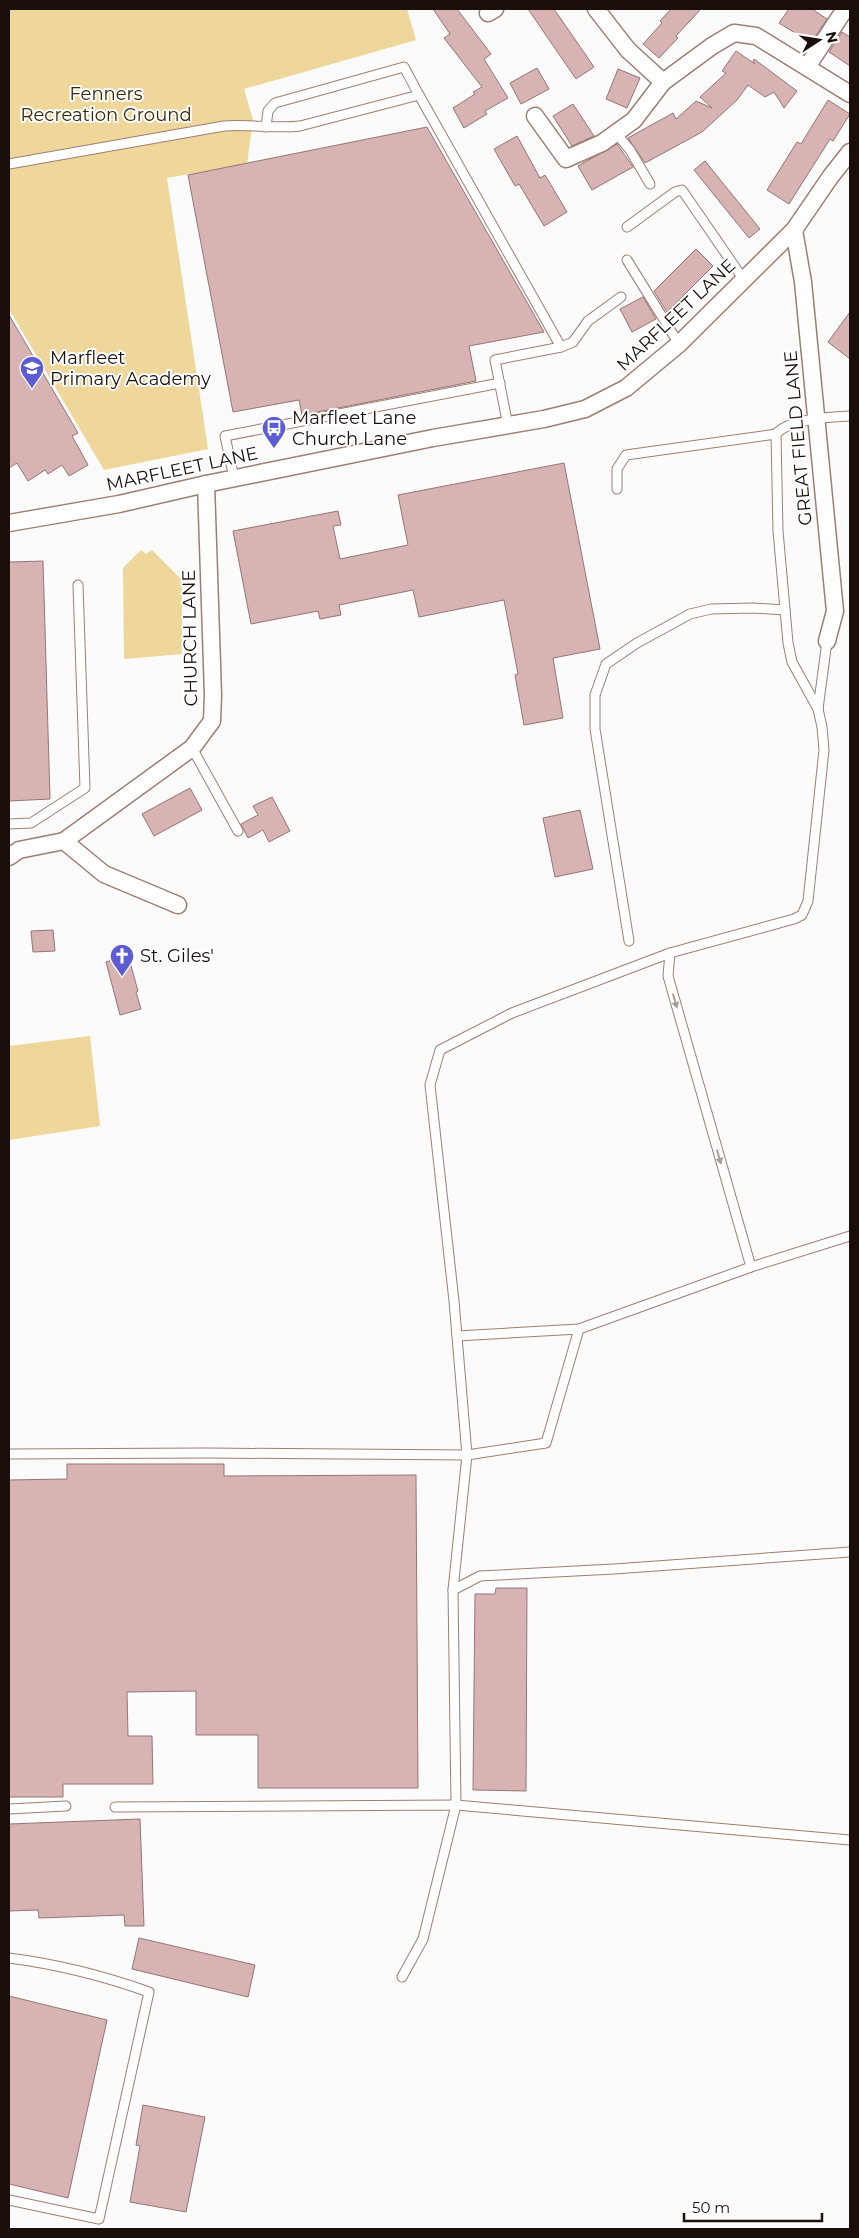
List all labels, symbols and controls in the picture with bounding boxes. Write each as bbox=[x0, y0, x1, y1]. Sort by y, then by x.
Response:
north arrow bbox=[794, 15, 844, 65]
text: N bbox=[822, 30, 842, 45]
park label: Fenners Recreation Ground bbox=[20, 83, 192, 126]
street label: MARFLEET LANE bbox=[612, 254, 740, 376]
place label: Marfleet Primary Academy bbox=[50, 347, 211, 390]
street label: GREAT FIELD LANE bbox=[779, 350, 817, 526]
school or university icon: Marfleet Primary Academy bbox=[19, 355, 45, 389]
place label: Marfleet Lane Church Lane bbox=[292, 407, 416, 450]
bus stop icon: Marfleet Lane Church Lane bbox=[261, 415, 287, 449]
street label: MARFLEET LANE bbox=[104, 442, 260, 496]
street label: CHURCH LANE bbox=[178, 569, 202, 707]
church icon: St. Giles' bbox=[109, 943, 135, 977]
place label: St. Giles' bbox=[140, 945, 214, 967]
one-way arrow bbox=[671, 993, 679, 1008]
one-way arrow bbox=[716, 1149, 724, 1164]
scale bar bbox=[684, 2190, 822, 2222]
text: 50 m bbox=[692, 2198, 730, 2217]

